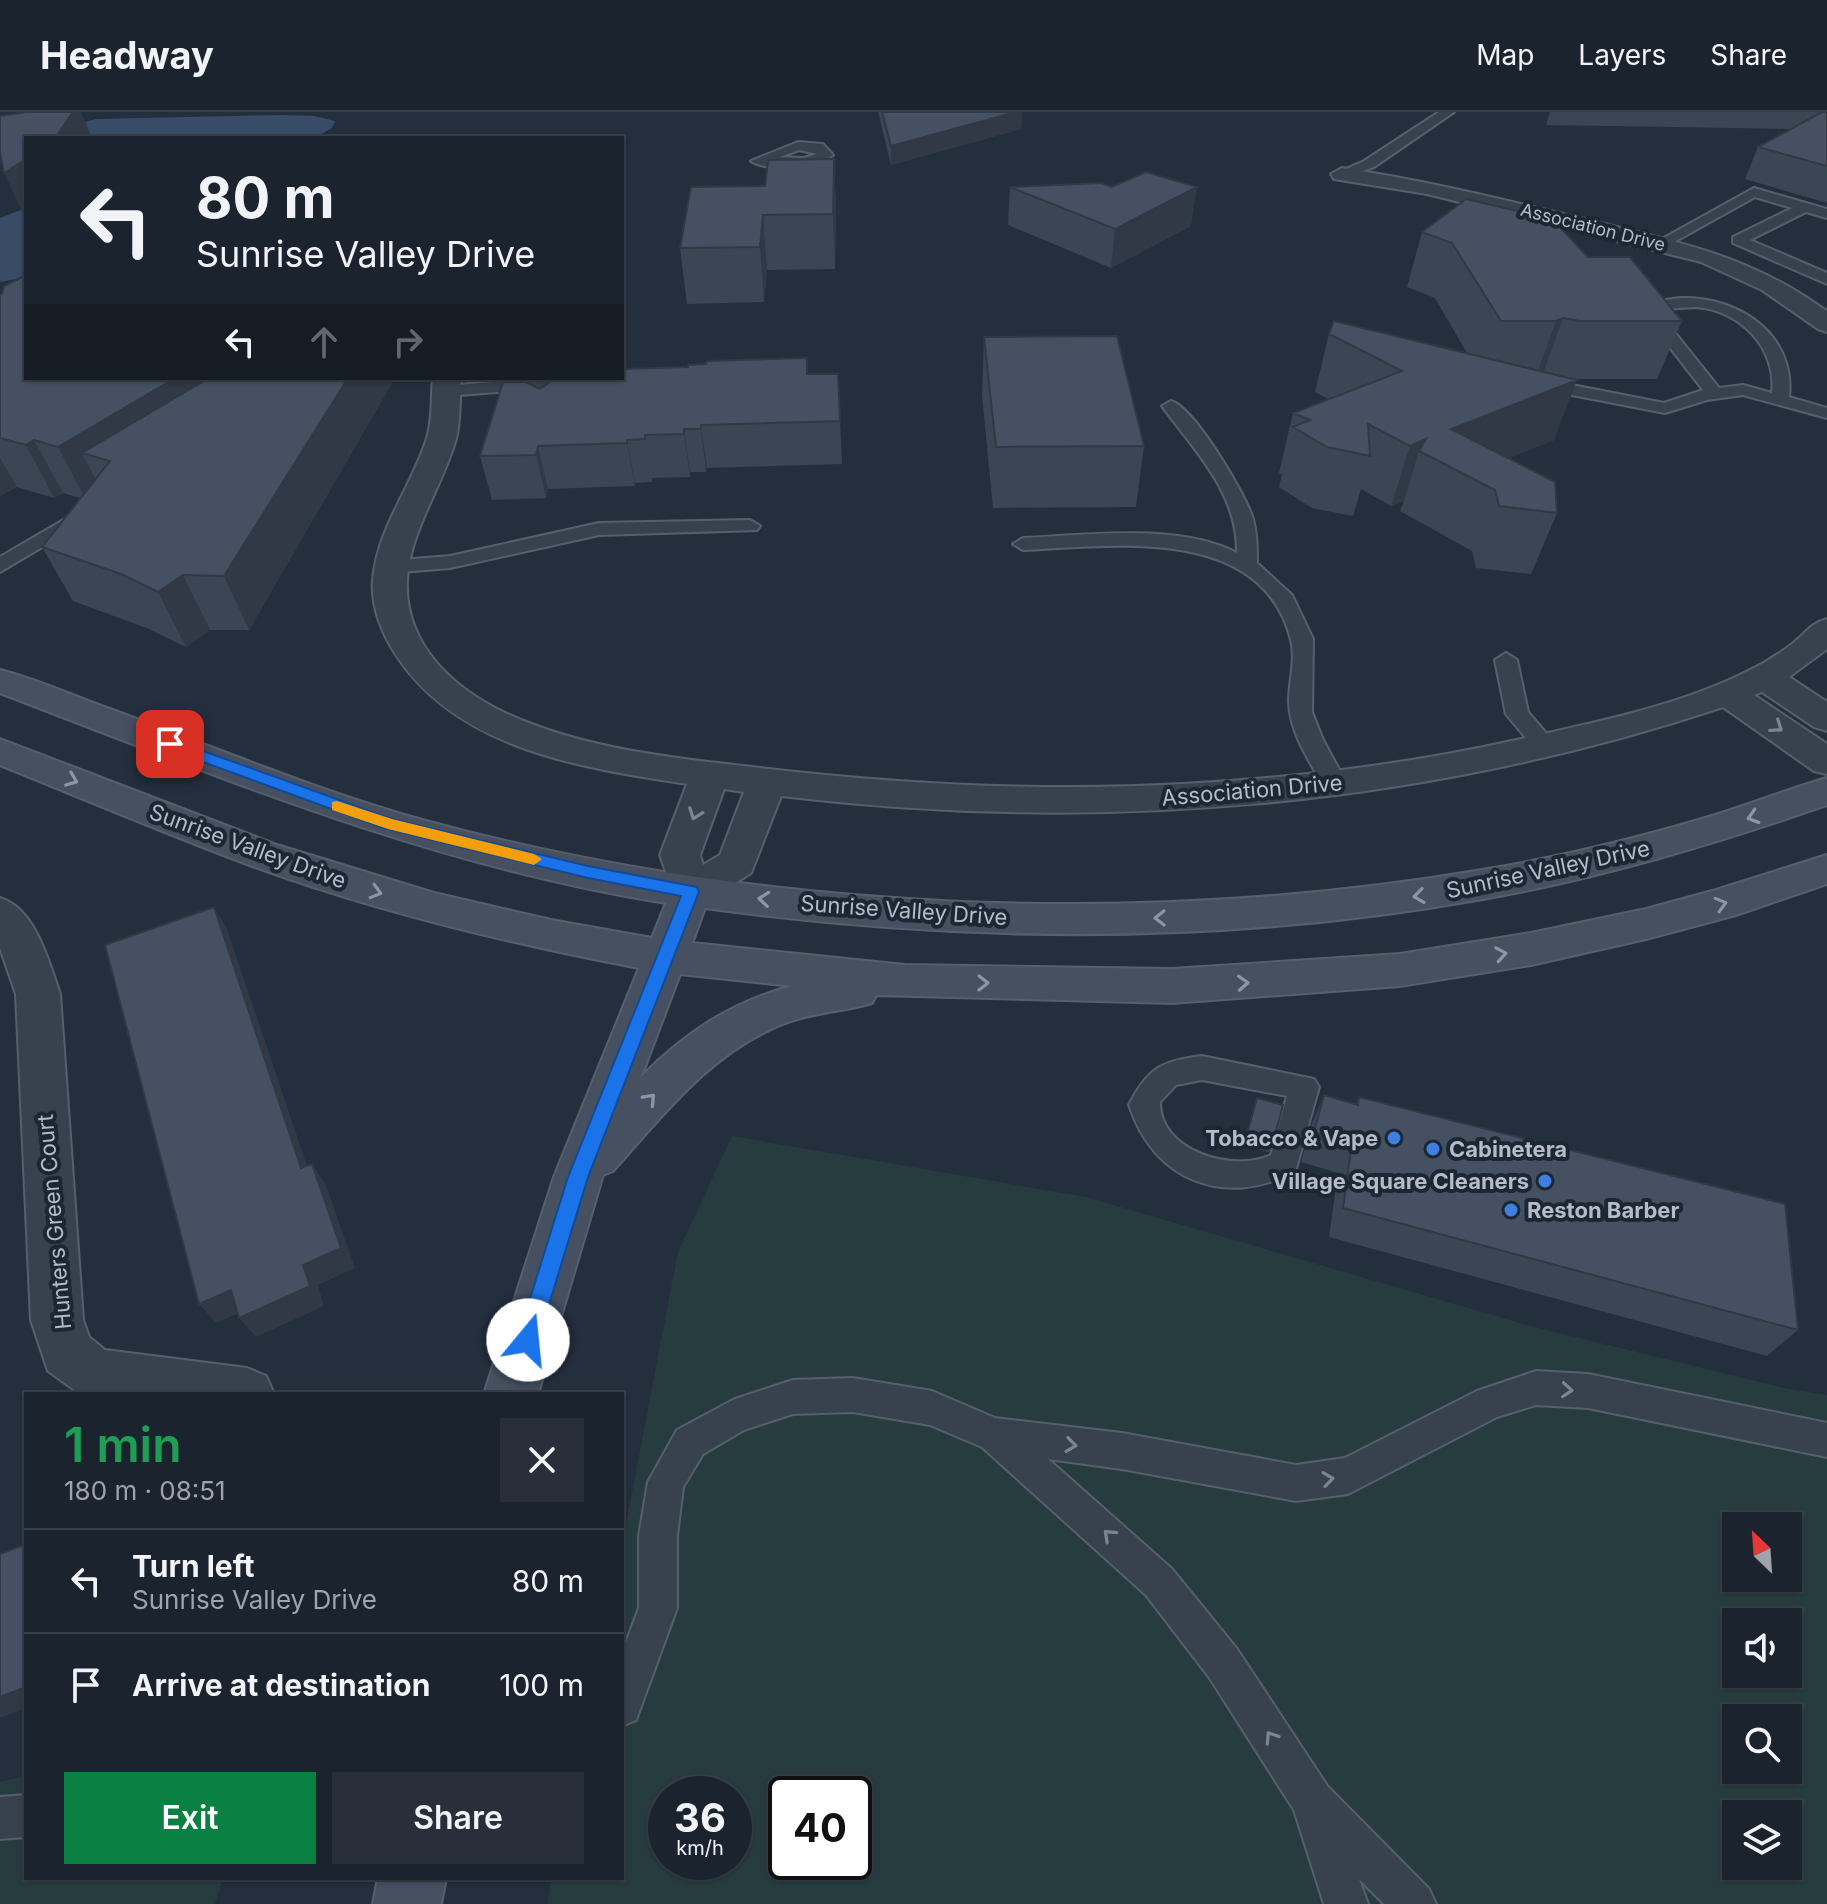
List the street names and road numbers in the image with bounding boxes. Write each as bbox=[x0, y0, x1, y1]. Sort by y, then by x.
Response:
street label: Association Drive bbox=[1518, 199, 1668, 255]
street label: Association Drive bbox=[1161, 769, 1343, 811]
street label: Sunrise Valley Drive bbox=[146, 798, 350, 894]
street label: Sunrise Valley Drive bbox=[1444, 835, 1652, 903]
street label: Sunrise Valley Drive bbox=[800, 890, 1008, 930]
street label: Hunters Green Court bbox=[32, 1114, 76, 1330]

